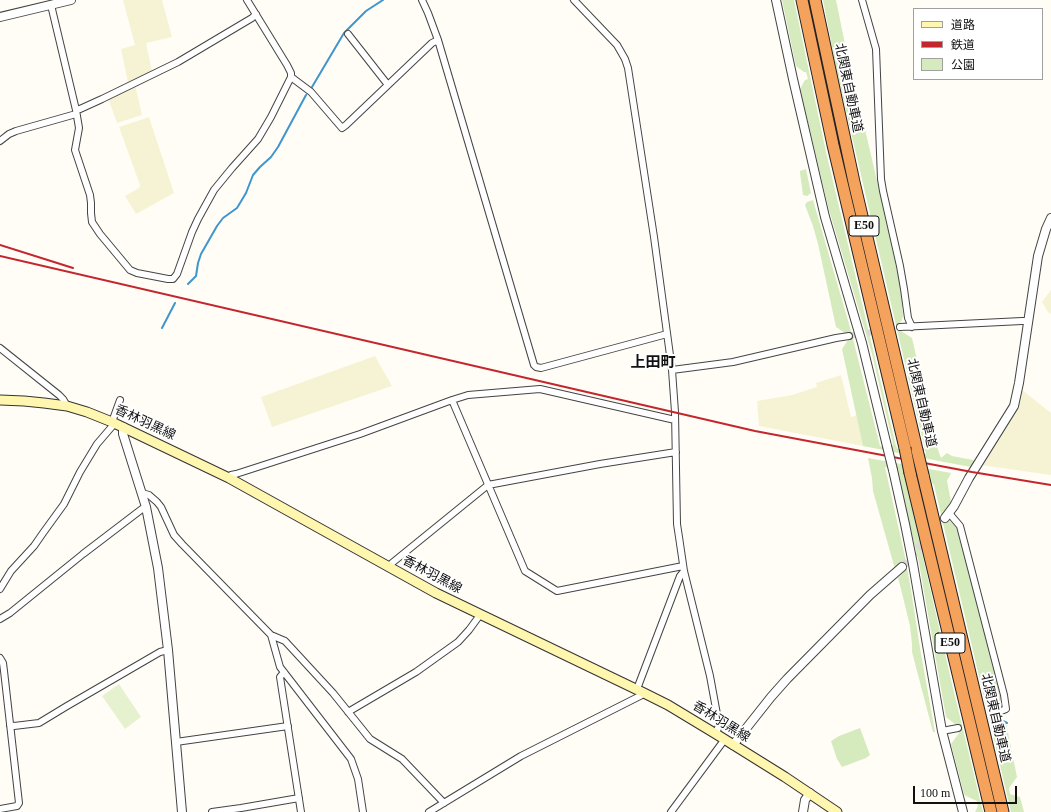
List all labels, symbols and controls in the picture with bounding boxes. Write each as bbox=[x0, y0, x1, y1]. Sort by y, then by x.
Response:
legend bbox=[913, 8, 1043, 80]
text: 道路 bbox=[951, 18, 975, 32]
text: 鉄道 bbox=[951, 38, 975, 52]
street label: 北関東自動車道 bbox=[831, 42, 865, 134]
text: 公園 bbox=[951, 58, 975, 72]
road number: E50 bbox=[849, 216, 879, 236]
district label: 上田町 bbox=[631, 354, 675, 372]
street label: 北関東自動車道 bbox=[903, 357, 939, 449]
street label: 香林羽黒線 bbox=[112, 402, 178, 444]
street label: 香林羽黒線 bbox=[400, 553, 464, 597]
road number: E50 bbox=[935, 633, 965, 653]
street label: 北関東自動車道 bbox=[977, 672, 1013, 764]
street label: 香林羽黒線 bbox=[689, 698, 753, 746]
scale bar bbox=[915, 778, 1019, 804]
text: 100 m bbox=[920, 786, 950, 800]

